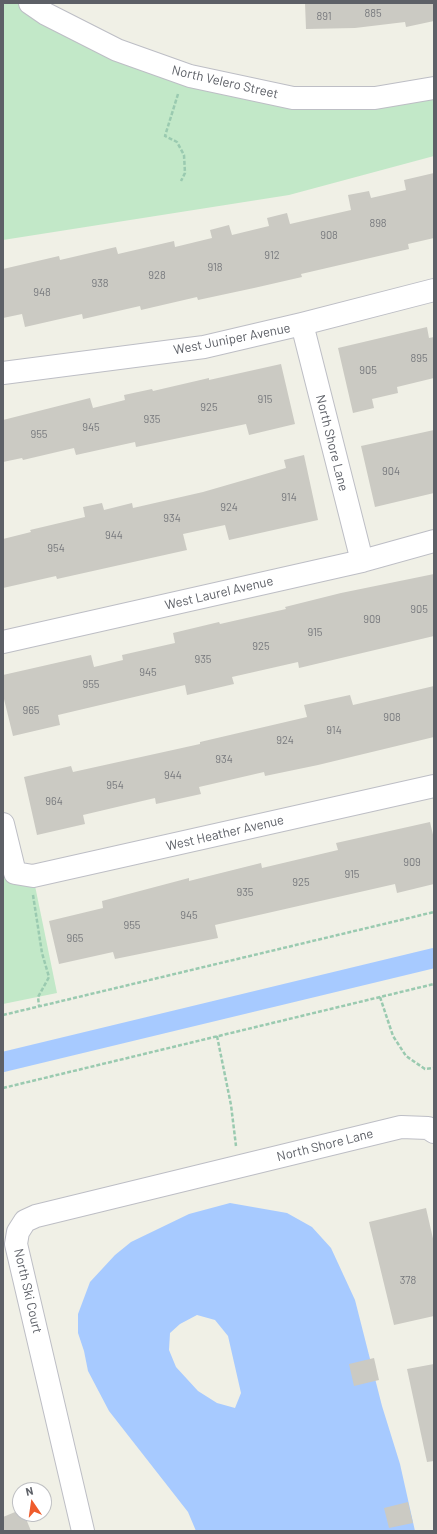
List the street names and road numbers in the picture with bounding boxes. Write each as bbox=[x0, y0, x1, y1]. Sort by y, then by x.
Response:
street label: North Velero Street bbox=[170, 62, 280, 102]
street label: West Juniper Avenue bbox=[172, 320, 292, 358]
street label: North Shore Lane bbox=[312, 393, 352, 493]
street label: West Laurel Avenue bbox=[163, 573, 275, 613]
street label: West Heather Avenue bbox=[165, 812, 285, 854]
street label: North Shore Lane bbox=[275, 1125, 375, 1165]
street label: North Ski Court bbox=[11, 1247, 45, 1335]

